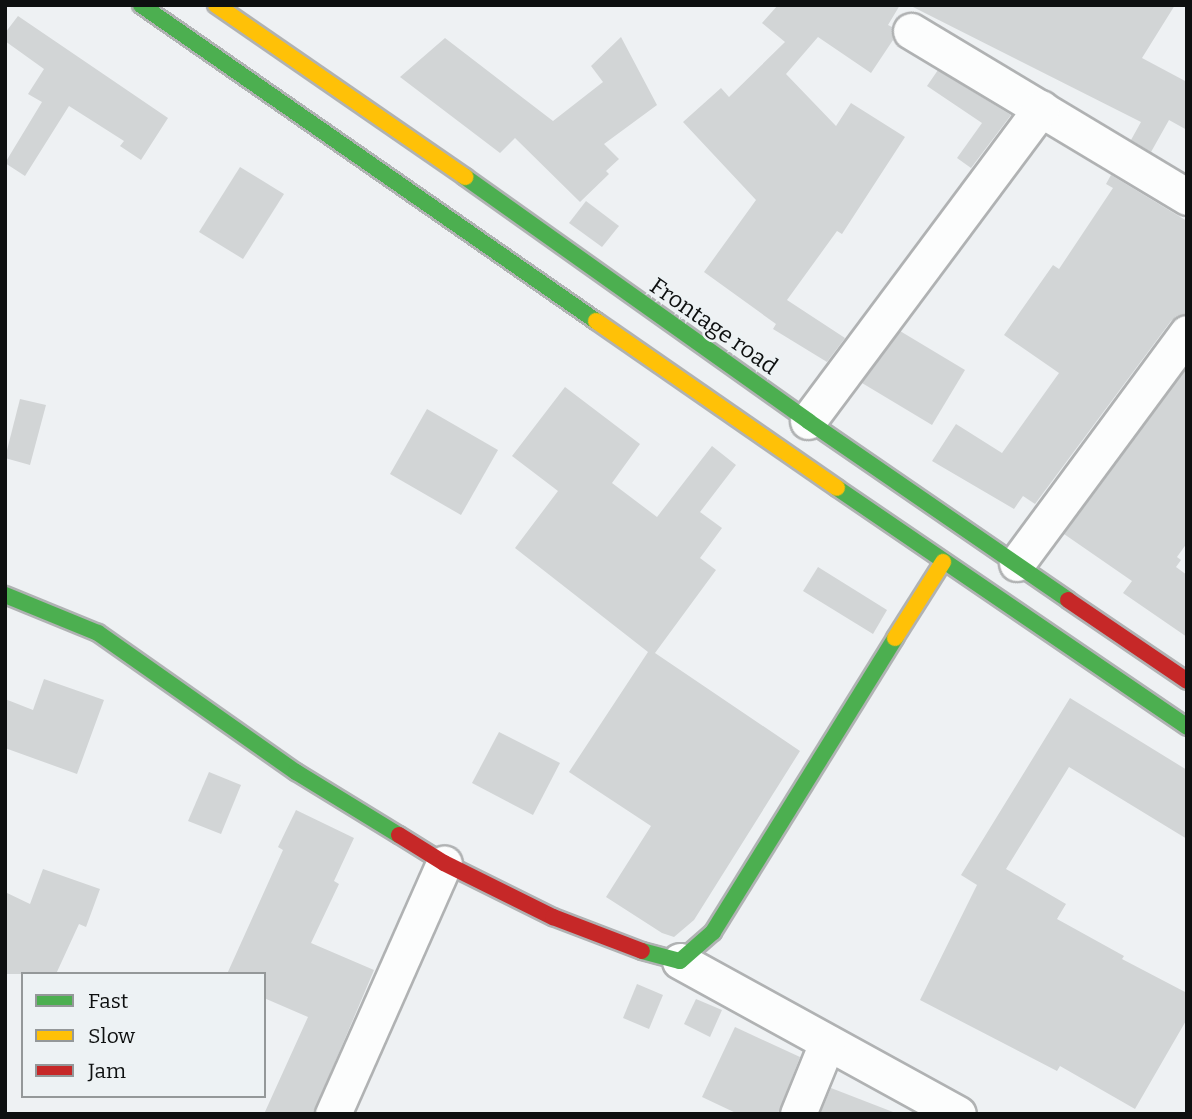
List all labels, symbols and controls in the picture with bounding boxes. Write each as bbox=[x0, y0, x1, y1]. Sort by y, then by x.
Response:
street label: Frontage road bbox=[645, 272, 783, 380]
legend bbox=[21, 972, 266, 1098]
text: Fast bbox=[88, 988, 128, 1014]
text: Slow bbox=[88, 1023, 135, 1049]
text: Jam bbox=[88, 1058, 126, 1084]

